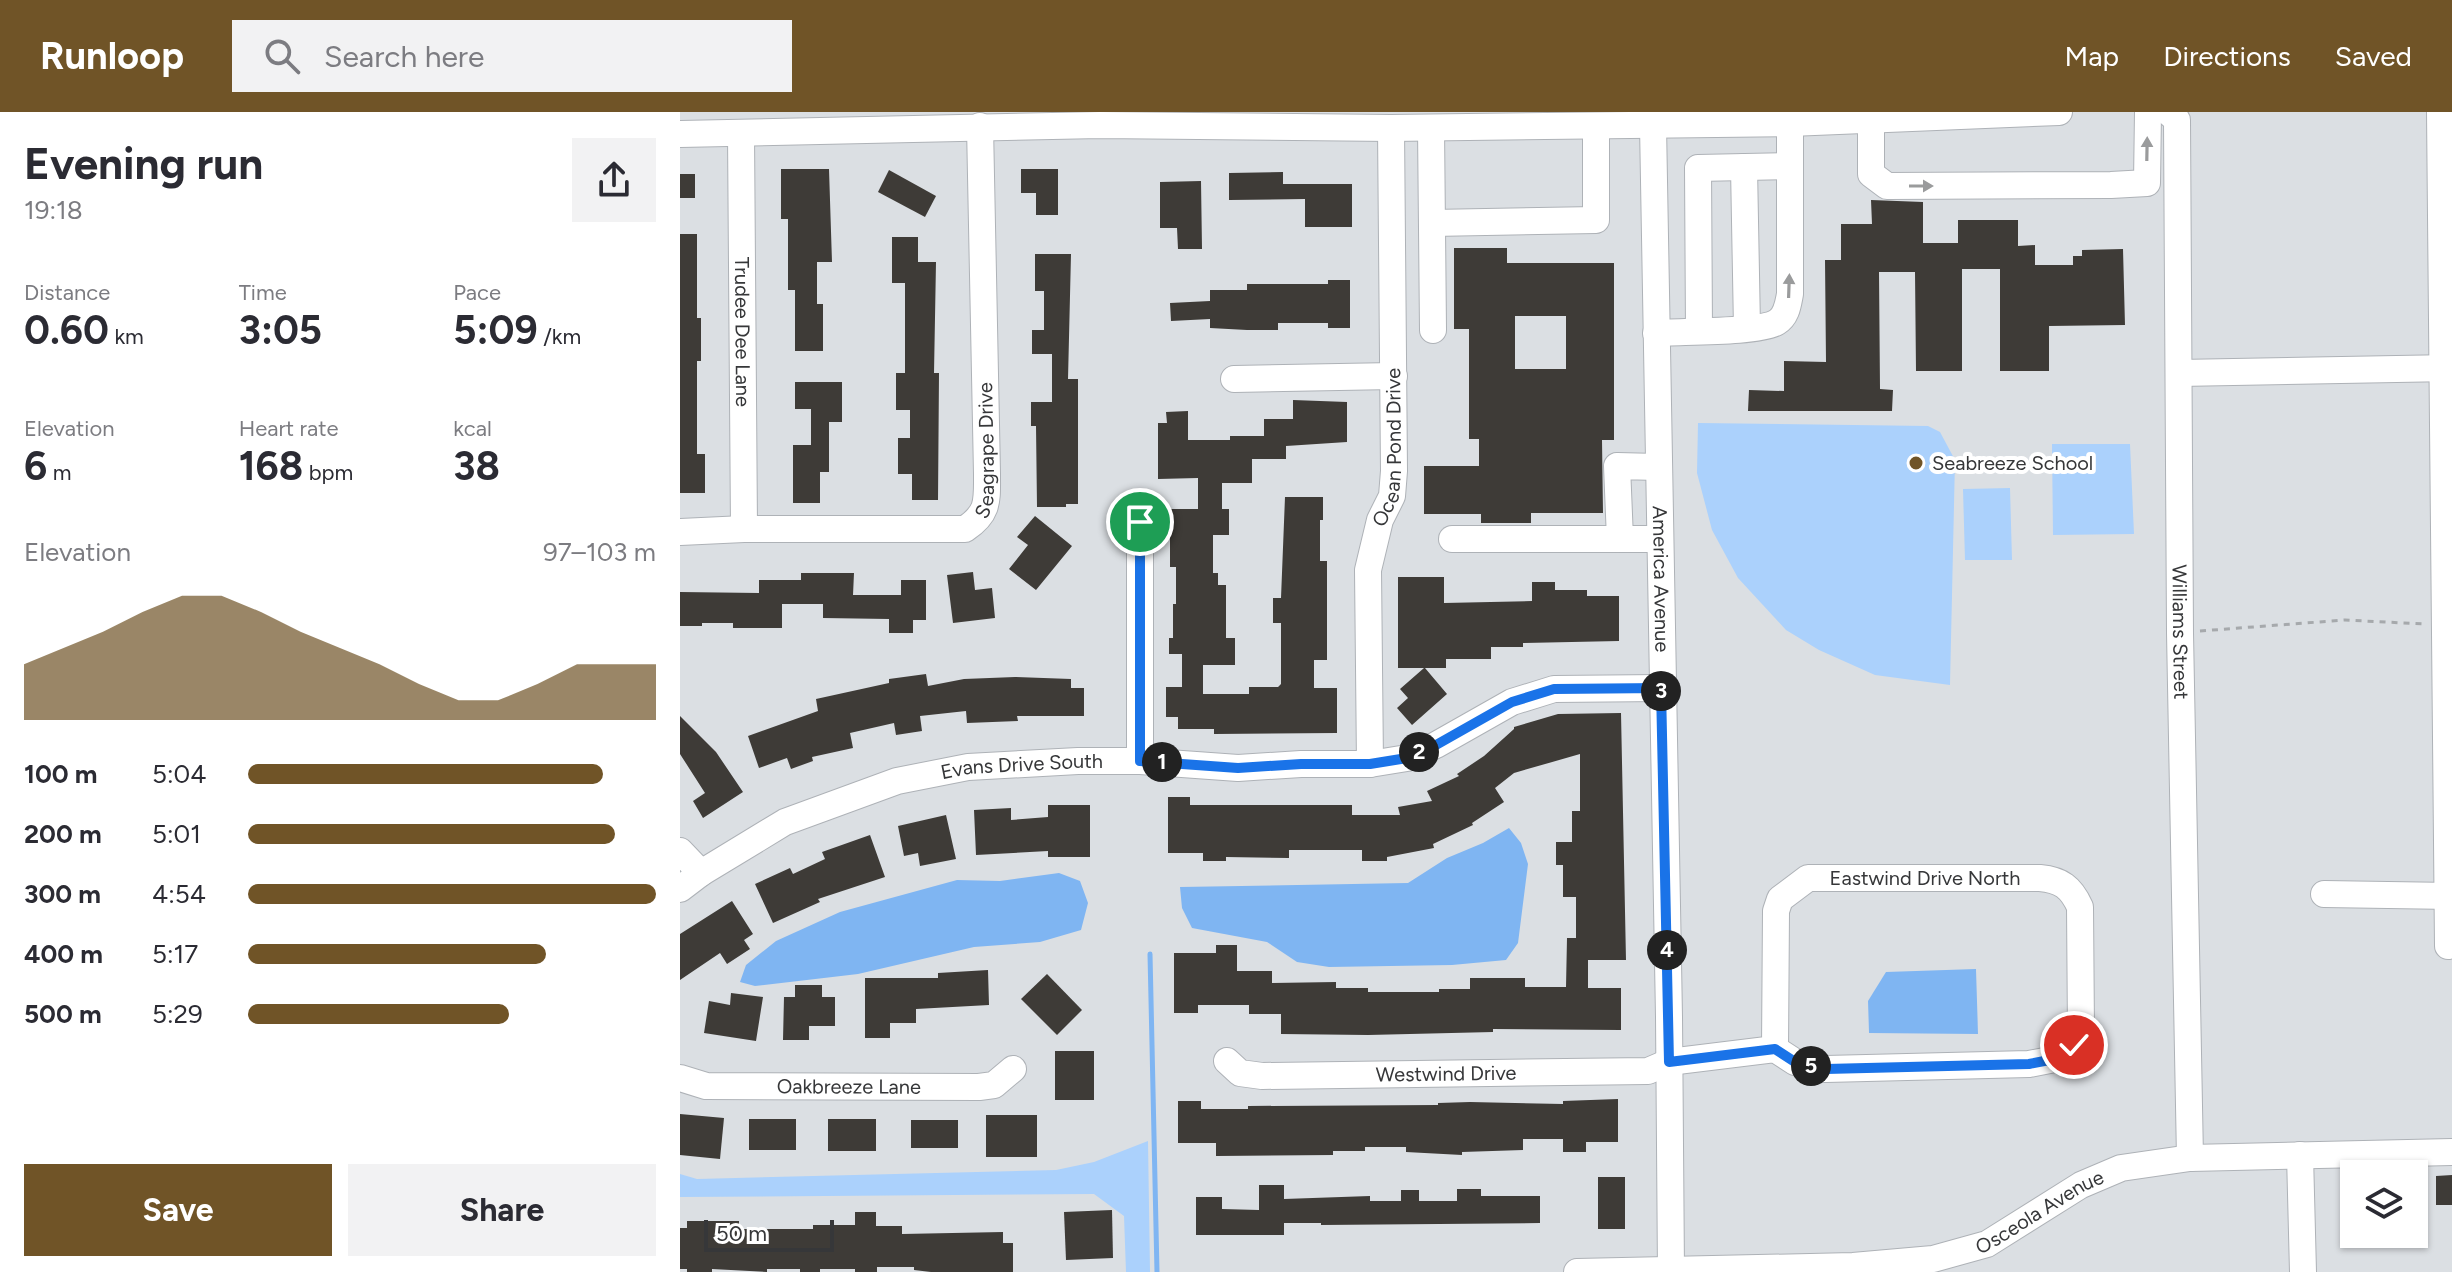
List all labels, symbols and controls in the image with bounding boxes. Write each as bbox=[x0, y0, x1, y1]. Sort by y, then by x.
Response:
search box bbox=[232, 20, 792, 92]
text: Runloop bbox=[40, 33, 184, 79]
icon: search bbox=[260, 34, 304, 78]
text: Search here bbox=[324, 38, 484, 75]
text: Map bbox=[2065, 39, 2119, 73]
text: Directions bbox=[2163, 39, 2291, 73]
text: Saved bbox=[2335, 39, 2412, 73]
one-way arrow bbox=[2141, 136, 2153, 161]
text: Evening run bbox=[24, 137, 263, 190]
button: share bbox=[572, 138, 656, 222]
one-way arrow bbox=[1909, 180, 1934, 192]
text: 19:18 bbox=[24, 194, 83, 226]
street label: Trudee Dee Lane bbox=[730, 257, 755, 407]
one-way arrow bbox=[1783, 273, 1796, 298]
text: Distance bbox=[24, 279, 110, 306]
text: Time bbox=[239, 279, 287, 306]
text: Pace bbox=[453, 279, 501, 306]
text: 0.60 bbox=[24, 306, 109, 354]
text: 3:05 bbox=[239, 306, 322, 354]
text: 5:09 bbox=[453, 306, 538, 354]
text: km bbox=[109, 323, 144, 350]
text: /km bbox=[538, 323, 581, 350]
street label: Ocean Pond Drive bbox=[1367, 368, 1406, 531]
street label: Seagrape Drive bbox=[969, 382, 999, 523]
text: Elevation bbox=[24, 415, 114, 442]
text: Heart rate bbox=[239, 415, 339, 442]
text: kcal bbox=[453, 415, 492, 442]
text: 6 bbox=[24, 442, 47, 490]
text: 168 bbox=[239, 442, 303, 490]
text: 38 bbox=[453, 442, 500, 490]
place label: Seabreeze School bbox=[1932, 451, 2093, 475]
marker: Seabreeze School bbox=[1907, 454, 1925, 472]
text: m bbox=[47, 459, 71, 486]
text: bpm bbox=[303, 459, 353, 486]
pin bbox=[1106, 488, 1174, 556]
icon: arrive bbox=[1118, 500, 1162, 544]
street label: America Avenue bbox=[1648, 505, 1674, 652]
text: Elevation bbox=[24, 536, 131, 568]
text: 97–103 m bbox=[543, 536, 656, 568]
street label: Williams Street bbox=[2168, 564, 2193, 700]
pin: 3 bbox=[1641, 671, 1681, 711]
text: 3 bbox=[1655, 677, 1667, 704]
pin: 2 bbox=[1399, 732, 1439, 772]
text: 2 bbox=[1413, 738, 1425, 765]
pin: 1 bbox=[1142, 742, 1182, 782]
text: 1 bbox=[1157, 748, 1167, 775]
street label: Evans Drive South bbox=[939, 749, 1103, 784]
text: 100 m bbox=[24, 758, 98, 790]
text: 5:04 bbox=[152, 758, 206, 790]
text: 200 m bbox=[24, 818, 102, 850]
text: 5:01 bbox=[152, 818, 201, 850]
street label: Eastwind Drive North bbox=[1830, 866, 2020, 890]
text: 300 m bbox=[24, 878, 101, 910]
text: 4:54 bbox=[152, 878, 206, 910]
pin: 4 bbox=[1647, 930, 1687, 970]
text: 4 bbox=[1660, 936, 1674, 963]
text: 400 m bbox=[24, 938, 103, 970]
text: 5:17 bbox=[152, 938, 198, 970]
text: 500 m bbox=[24, 998, 102, 1030]
text: 5:29 bbox=[152, 998, 203, 1030]
pin bbox=[2040, 1011, 2108, 1079]
icon: check bbox=[2052, 1023, 2096, 1067]
pin: 5 bbox=[1791, 1046, 1831, 1086]
text: 5 bbox=[1805, 1052, 1817, 1079]
street label: Westwind Drive bbox=[1376, 1061, 1517, 1087]
street label: Oakbreeze Lane bbox=[777, 1074, 921, 1099]
map controls bbox=[2340, 1160, 2428, 1248]
button: layers bbox=[2340, 1160, 2428, 1248]
button: Save bbox=[24, 1164, 332, 1256]
button: Share bbox=[348, 1164, 656, 1256]
street label: Osceola Avenue bbox=[1973, 1165, 2107, 1259]
scale bar bbox=[704, 1216, 834, 1252]
text: 50 m bbox=[716, 1220, 767, 1247]

